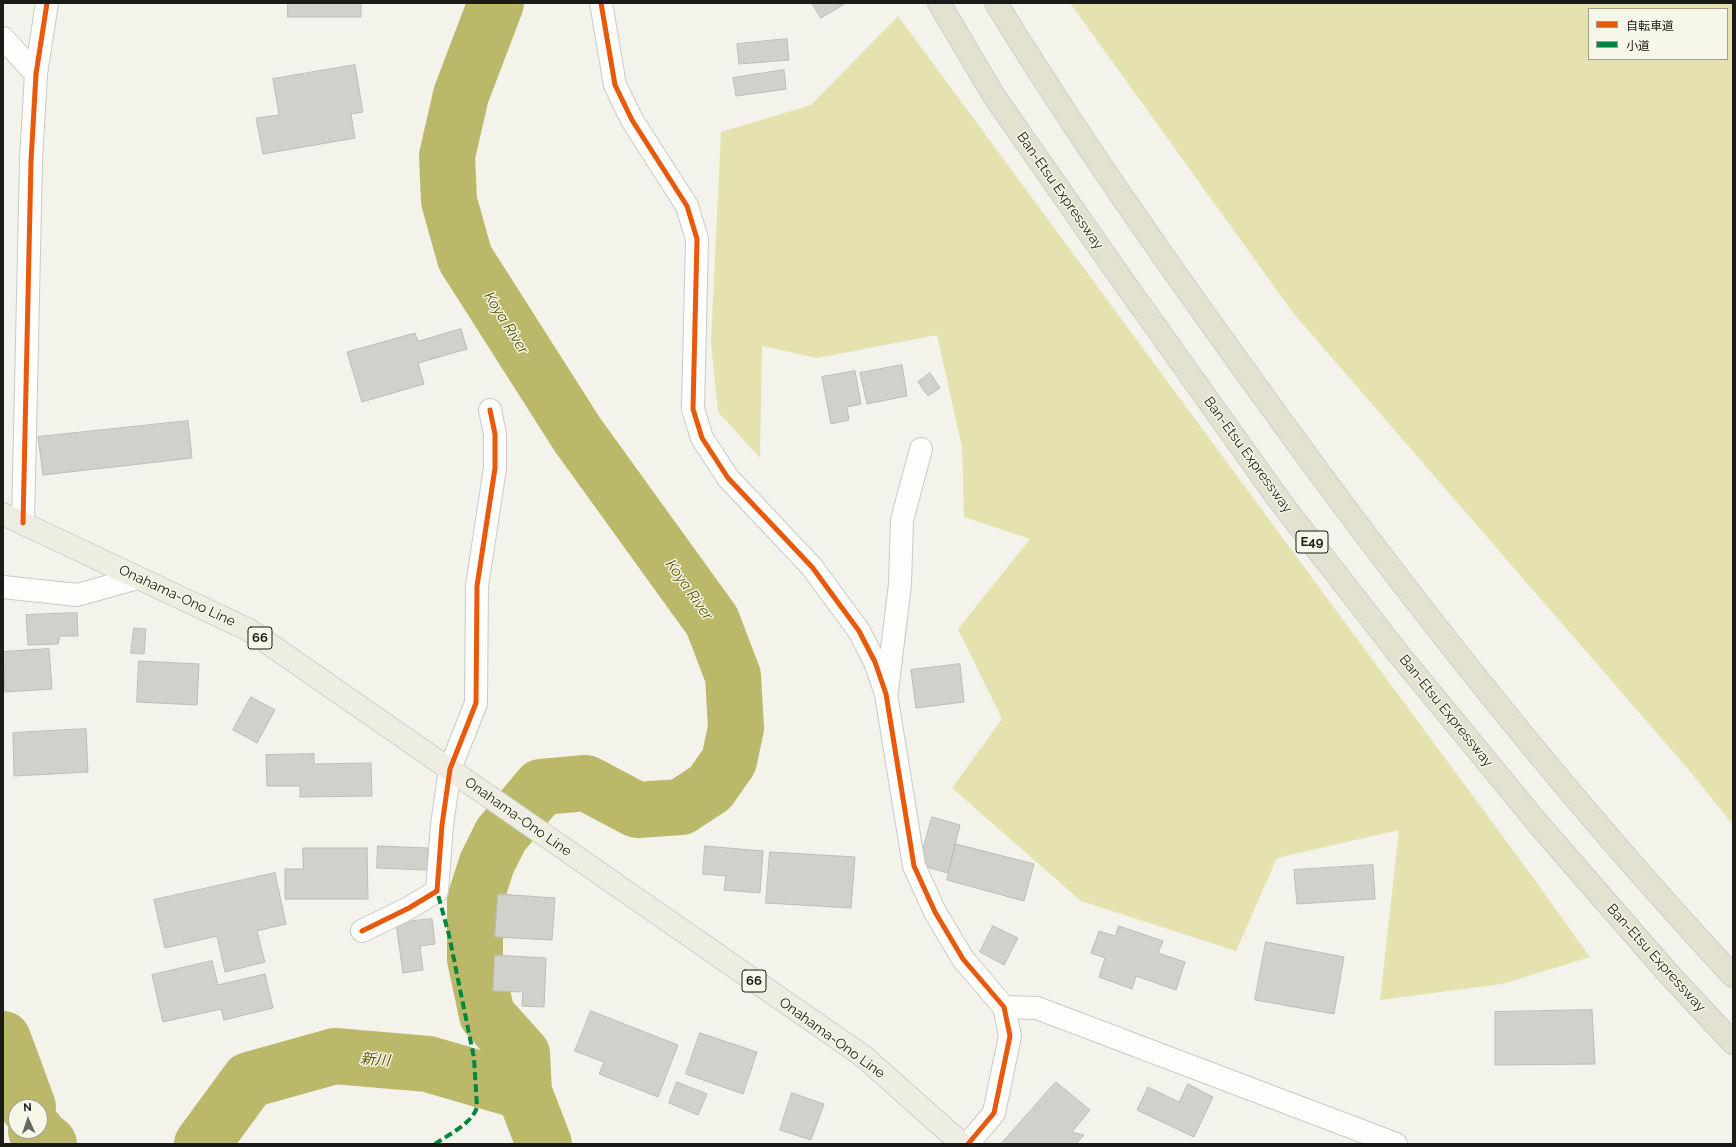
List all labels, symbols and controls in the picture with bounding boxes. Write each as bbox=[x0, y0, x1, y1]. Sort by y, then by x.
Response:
legend bbox=[1588, 8, 1728, 60]
text: 自転車道 bbox=[1626, 19, 1674, 33]
text: 小道 bbox=[1626, 39, 1650, 53]
street label: Ban-Etsu Expressway bbox=[1013, 129, 1107, 253]
water label: Koya River bbox=[480, 289, 532, 357]
street label: Ban-Etsu Expressway bbox=[1200, 394, 1296, 516]
road number: E49 bbox=[1296, 531, 1328, 553]
water label: Koya River bbox=[662, 556, 716, 624]
street label: Onahama-Ono Line bbox=[116, 562, 238, 630]
road number: 66 bbox=[248, 627, 272, 649]
street label: Ban-Etsu Expressway bbox=[1396, 652, 1496, 770]
street label: Onahama-Ono Line bbox=[461, 774, 575, 860]
street label: Ban-Etsu Expressway bbox=[1603, 901, 1709, 1015]
road number: 66 bbox=[742, 970, 766, 992]
street label: Onahama-Ono Line bbox=[776, 994, 888, 1082]
water label: 新川 bbox=[359, 1050, 391, 1070]
north arrow bbox=[8, 1099, 48, 1139]
text: N bbox=[23, 1101, 32, 1114]

